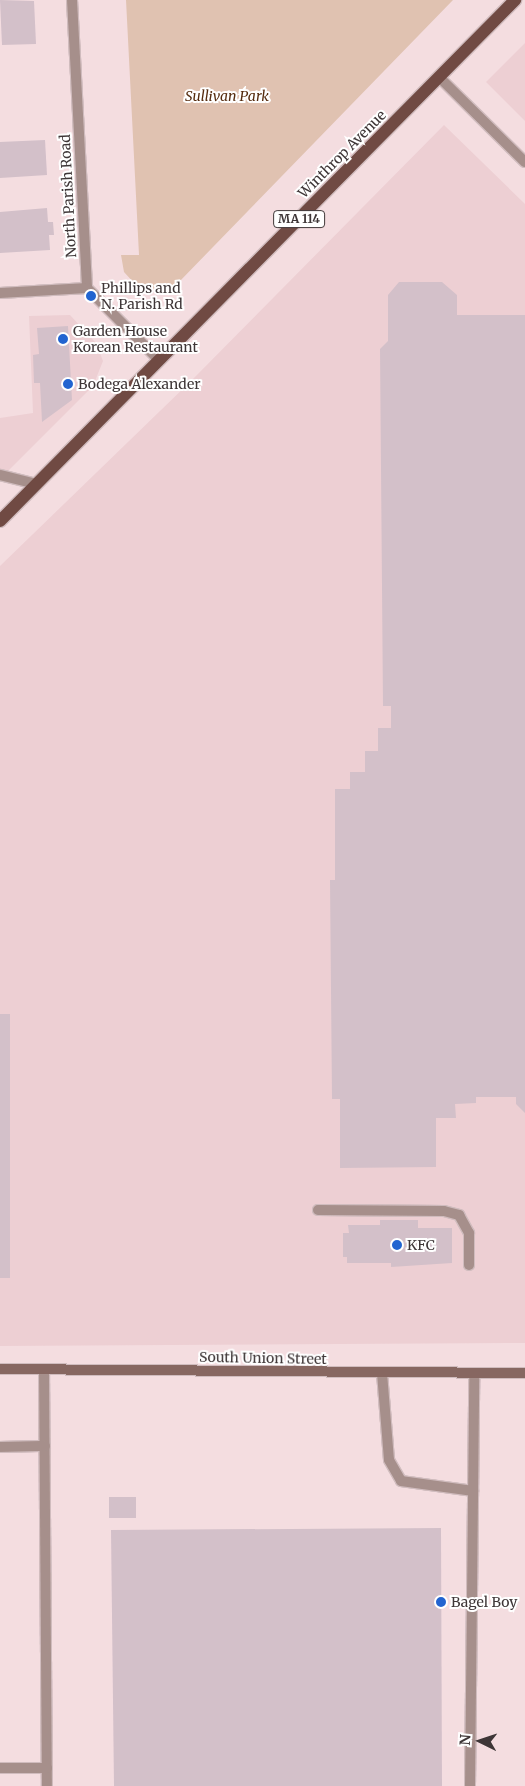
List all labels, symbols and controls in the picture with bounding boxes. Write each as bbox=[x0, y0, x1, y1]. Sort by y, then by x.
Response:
park label: Sullivan Park bbox=[185, 88, 269, 104]
street label: Winthrop Avenue bbox=[295, 107, 389, 201]
street label: North Parish Road bbox=[56, 134, 80, 258]
road number: MA 114 bbox=[273, 210, 325, 228]
place label: Phillips and N. Parish Rd bbox=[101, 280, 183, 312]
marker: Phillips and N. Parish Rd bbox=[85, 290, 97, 302]
place label: Garden House Korean Restaurant bbox=[73, 323, 198, 356]
marker: Garden House Korean Restaurant bbox=[57, 333, 69, 345]
place label: Bodega Alexander bbox=[78, 376, 200, 392]
marker: Bodega Alexander bbox=[62, 378, 74, 390]
place label: KFC bbox=[407, 1237, 435, 1253]
marker: KFC bbox=[391, 1239, 403, 1251]
street label: South Union Street bbox=[199, 1348, 327, 1368]
place label: Bagel Boy bbox=[451, 1594, 517, 1610]
marker: Bagel Boy bbox=[435, 1596, 447, 1608]
north arrow bbox=[455, 1716, 505, 1766]
text: N bbox=[456, 1734, 474, 1746]

